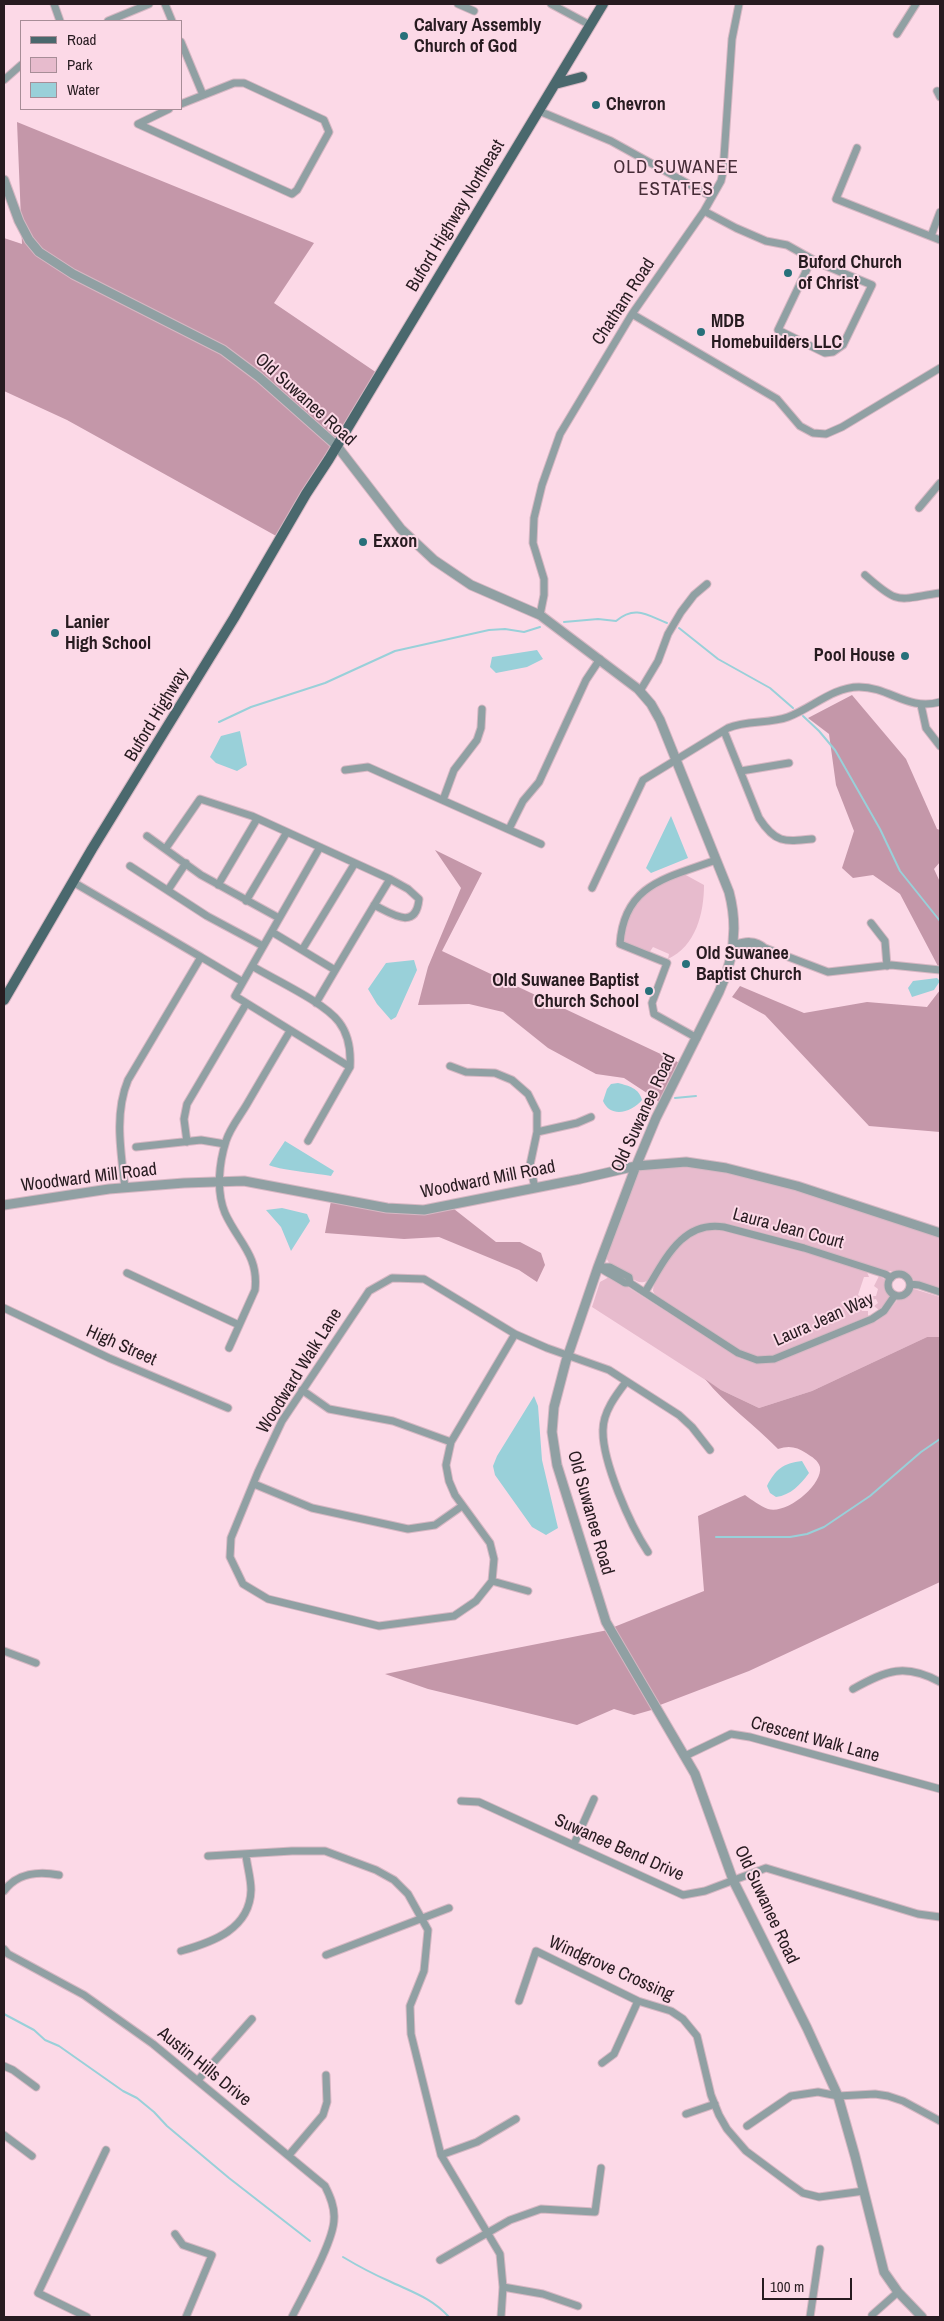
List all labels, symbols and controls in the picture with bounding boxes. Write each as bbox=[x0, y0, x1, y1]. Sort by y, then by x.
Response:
place label: Calvary Assembly Church of God bbox=[414, 15, 541, 58]
legend bbox=[20, 20, 182, 110]
text: Road bbox=[67, 29, 96, 50]
marker: Calvary Assembly Church of God bbox=[398, 30, 410, 42]
text: Park bbox=[67, 54, 92, 75]
text: Water bbox=[67, 79, 99, 100]
place label: Chevron bbox=[606, 94, 666, 116]
marker: Chevron bbox=[590, 99, 602, 111]
street label: Buford Highway Northeast bbox=[402, 136, 510, 296]
district label: OLD SUWANEE ESTATES bbox=[612, 157, 740, 201]
place label: Buford Church of Christ bbox=[798, 252, 902, 294]
street label: Chatham Road bbox=[588, 254, 660, 350]
marker: Buford Church of Christ bbox=[782, 267, 794, 279]
place label: MDB Homebuilders LLC bbox=[711, 311, 842, 354]
marker: MDB Homebuilders LLC bbox=[695, 326, 707, 338]
street label: Old Suwanee Road bbox=[250, 349, 360, 451]
place label: Exxon bbox=[373, 531, 417, 553]
marker: Exxon bbox=[357, 536, 369, 548]
place label: Lanier High School bbox=[65, 612, 151, 654]
marker: Lanier High School bbox=[49, 627, 61, 639]
place label: Pool House bbox=[814, 645, 895, 667]
marker: Pool House bbox=[899, 650, 911, 662]
street label: Buford Highway bbox=[121, 664, 193, 766]
place label: Old Suwanee Baptist Church bbox=[696, 943, 802, 986]
marker: Old Suwanee Baptist Church bbox=[680, 958, 692, 970]
place label: Old Suwanee Baptist Church School bbox=[492, 970, 639, 1012]
marker: Old Suwanee Baptist Church School bbox=[643, 985, 655, 997]
street label: Old Suwanee Road bbox=[607, 1050, 681, 1176]
street label: Woodward Mill Road bbox=[419, 1156, 557, 1204]
street label: Woodward Mill Road bbox=[20, 1159, 158, 1197]
street label: Laura Jean Court bbox=[730, 1204, 846, 1254]
street label: Laura Jean Way bbox=[771, 1288, 877, 1352]
street label: Woodward Walk Lane bbox=[253, 1304, 347, 1438]
street label: High Street bbox=[83, 1321, 159, 1371]
street label: Old Suwanee Road bbox=[562, 1449, 618, 1577]
street label: Crescent Walk Lane bbox=[748, 1712, 882, 1768]
street label: Suwanee Bend Drive bbox=[551, 1810, 687, 1886]
street label: Old Suwanee Road bbox=[729, 1842, 803, 1968]
street label: Windgrove Crossing bbox=[545, 1932, 677, 2006]
street label: Austin Hills Drive bbox=[153, 2023, 255, 2111]
scale bar bbox=[764, 2268, 854, 2300]
text: 100 m bbox=[770, 2276, 804, 2297]

